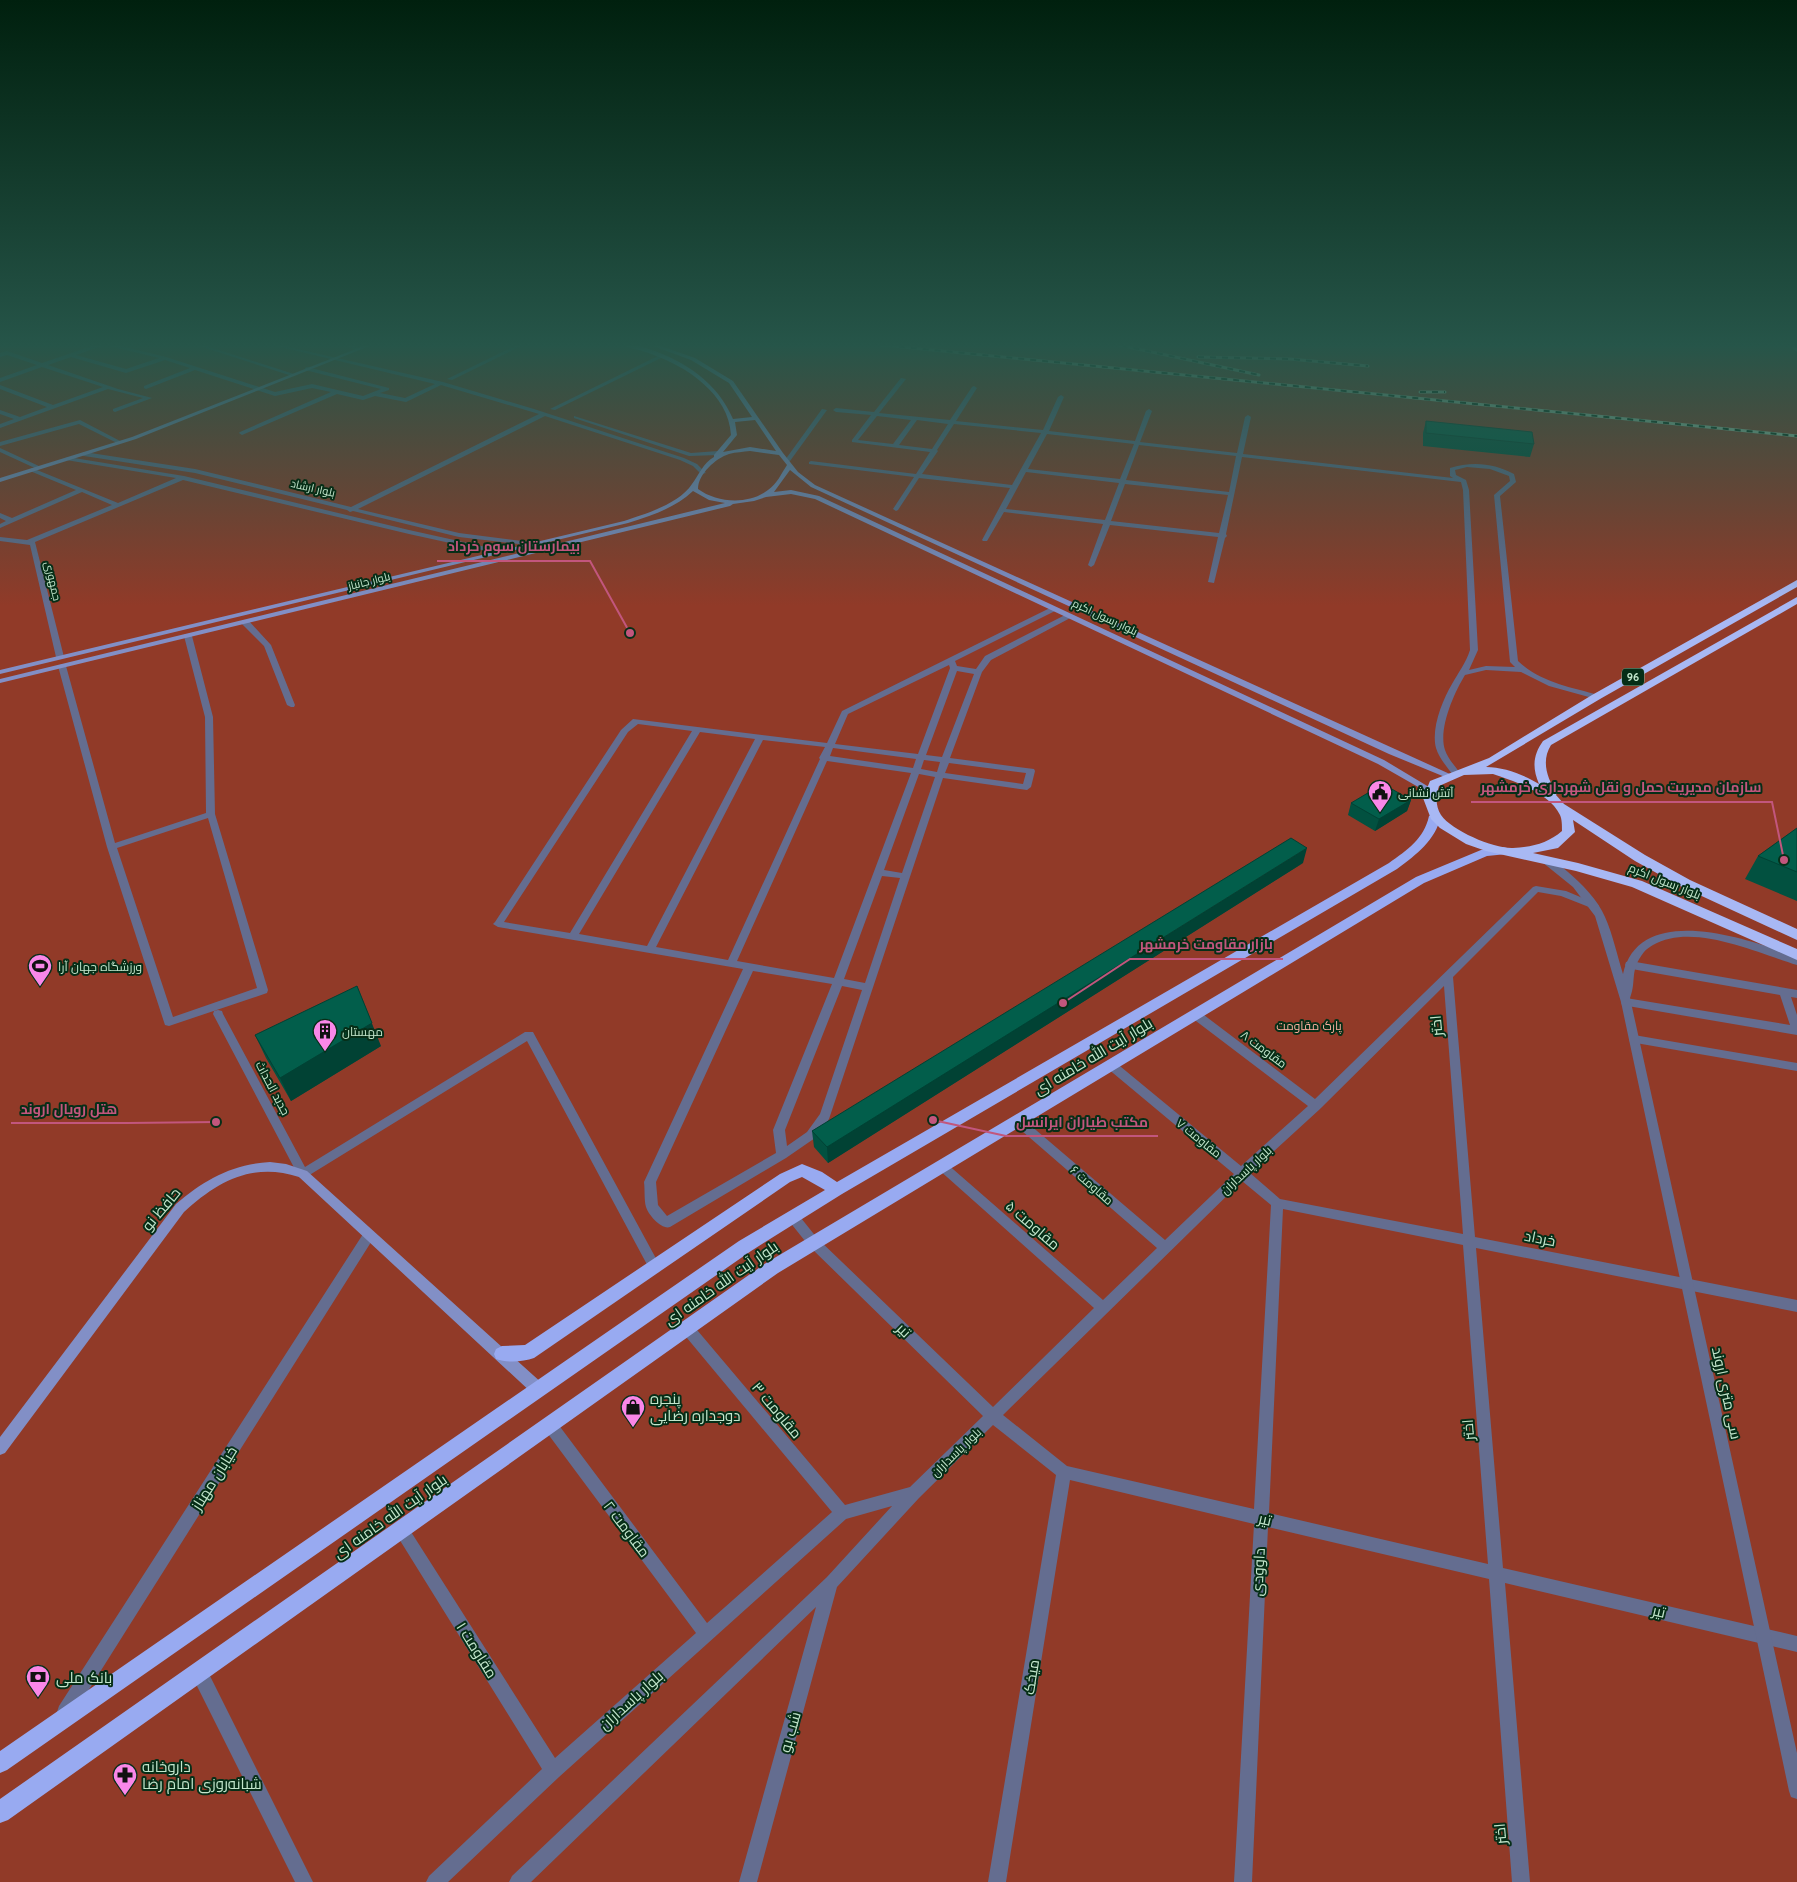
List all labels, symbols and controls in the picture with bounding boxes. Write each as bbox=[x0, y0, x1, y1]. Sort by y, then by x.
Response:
street label: بلوار ارشاد bbox=[289, 476, 337, 500]
callout: بیمارستان سوم خرداد bbox=[437, 532, 590, 561]
text: بیمارستان سوم خرداد bbox=[448, 537, 580, 556]
street label: جمهوری bbox=[42, 560, 64, 602]
street label: بلوار جانباز bbox=[345, 569, 392, 593]
street label: بلوار رسول اکرم bbox=[1070, 596, 1140, 639]
road number: 96 bbox=[1622, 669, 1644, 686]
callout: سازمان مدیریت حمل و نقل شهرداری خرمشهر bbox=[1471, 773, 1772, 802]
text: سازمان مدیریت حمل و نقل شهرداری خرمشهر bbox=[1480, 778, 1761, 796]
public building icon: آتش نشانی bbox=[1367, 779, 1393, 813]
place label: آتش نشانی bbox=[1398, 785, 1454, 800]
street label: بلوار رسول اکرم bbox=[1626, 860, 1703, 903]
callout: بازار مقاومت خرمشهر bbox=[1130, 930, 1283, 959]
text: بازار مقاومت خرمشهر bbox=[1138, 935, 1273, 953]
sports icon: ورزشگاه جهان آرا bbox=[27, 953, 53, 987]
place label: ورزشگاه جهان آرا bbox=[58, 959, 142, 974]
street label: بلوار آیت الله خامنه ای bbox=[1030, 1013, 1156, 1100]
street label: اختر bbox=[1426, 1015, 1446, 1038]
building icon: مهستان bbox=[312, 1018, 338, 1052]
park label: پارک مقاومت bbox=[1276, 1018, 1343, 1035]
place label: مهستان bbox=[342, 1024, 383, 1039]
street label: مقاومت ۸ bbox=[1238, 1027, 1290, 1071]
street label: جدبد الحداث bbox=[253, 1058, 293, 1118]
callout: هتل رویال اروند bbox=[11, 1094, 128, 1123]
text: هتل رویال اروند bbox=[21, 1100, 117, 1118]
callout: مكتب طياران ايرانسل bbox=[1006, 1107, 1158, 1136]
text: مكتب طياران ايرانسل bbox=[1016, 1113, 1148, 1131]
street label: مقاومت ۷ bbox=[1173, 1115, 1225, 1161]
street label: بلوار پاسداران bbox=[1217, 1143, 1276, 1199]
street label: مقاومت ۶ bbox=[1067, 1162, 1117, 1208]
street label: حافظ نو bbox=[137, 1184, 185, 1234]
street label: مقاومت ۵ bbox=[1002, 1196, 1064, 1254]
street label: خرداد bbox=[1523, 1226, 1557, 1250]
street label: بلوار آیت الله خامنه ای bbox=[660, 1237, 782, 1330]
street label: تیر bbox=[892, 1318, 915, 1341]
street label: سی متری اروند bbox=[1707, 1345, 1746, 1441]
street label: مقاومت ۳ bbox=[748, 1378, 806, 1442]
place label: پنجره دوجداره رضایی bbox=[650, 1389, 741, 1426]
shop icon: پنجره دوجداره رضایی bbox=[620, 1394, 646, 1428]
street label: اختر bbox=[1458, 1419, 1478, 1442]
street label: بلوار پاسداران bbox=[928, 1424, 986, 1481]
street label: خیابان مهناز bbox=[186, 1442, 242, 1515]
street label: بلوار آیت الله خامنه ای bbox=[329, 1470, 451, 1563]
street label: مقاومت ۲ bbox=[600, 1497, 654, 1561]
street label: تیر bbox=[1256, 1508, 1273, 1530]
street label: داوودی bbox=[1247, 1547, 1270, 1597]
street label: تیر bbox=[1650, 1600, 1667, 1622]
street label: مقاومت ۱ bbox=[452, 1618, 502, 1682]
street label: میخک bbox=[1019, 1658, 1043, 1696]
bank icon: بانک ملی bbox=[25, 1664, 51, 1698]
street label: بلوار پاسداران bbox=[595, 1666, 668, 1735]
place label: بانک ملی bbox=[56, 1668, 112, 1688]
street label: شب بو bbox=[775, 1709, 805, 1755]
place label: داروخانه شبانه‌روزی امام رضا bbox=[142, 1757, 262, 1794]
pharmacy icon: داروخانه شبانه‌روزی امام رضا bbox=[112, 1762, 138, 1796]
street label: اختر bbox=[1490, 1823, 1510, 1846]

